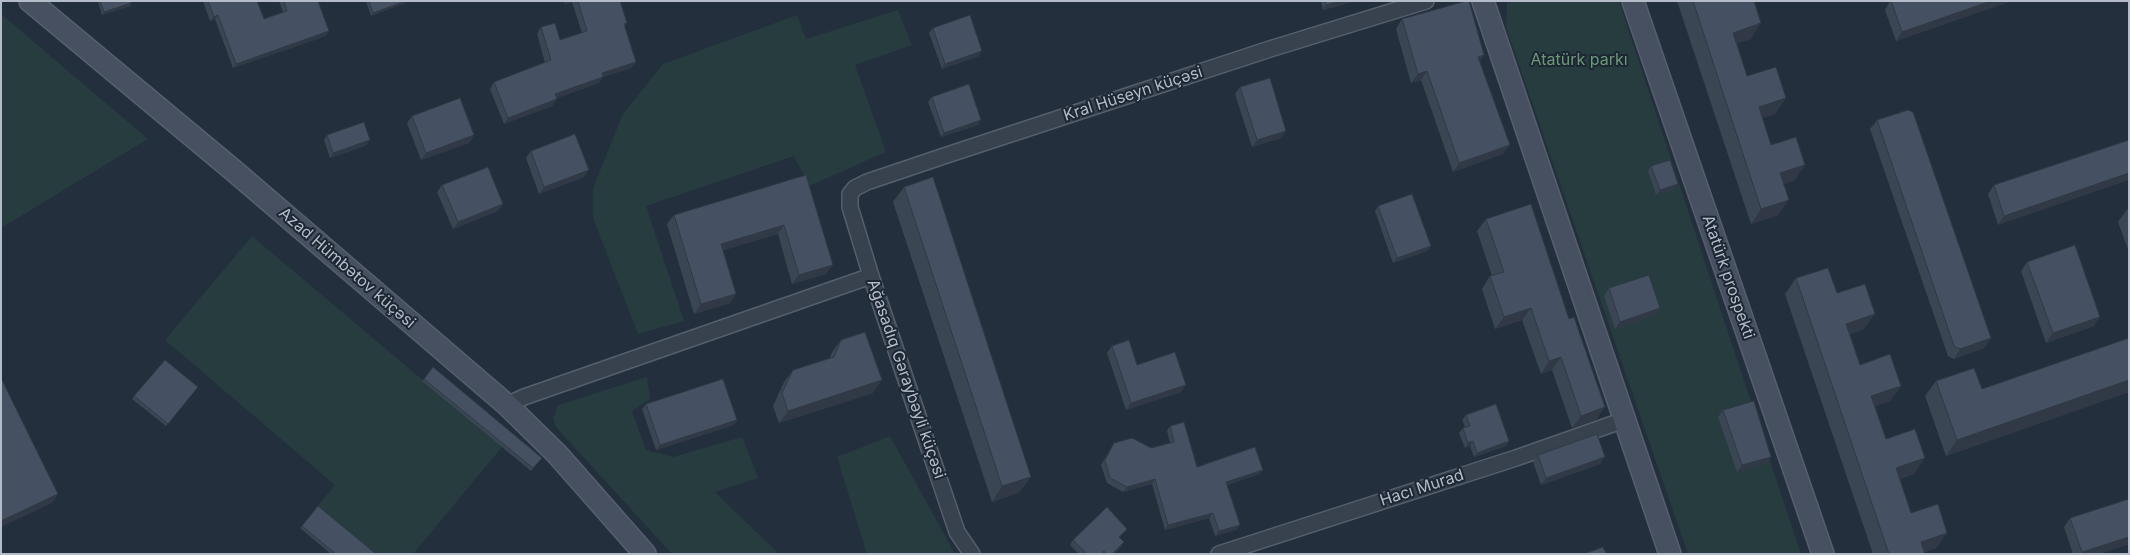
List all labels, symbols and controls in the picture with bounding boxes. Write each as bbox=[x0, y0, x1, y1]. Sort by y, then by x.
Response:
park label: Atatürk parkı bbox=[1530, 50, 1628, 70]
street label: Kral Hüseyn küçəsi bbox=[1061, 62, 1205, 126]
street label: Azad Hümbətov küçəsi bbox=[275, 204, 419, 332]
street label: Atatürk prospekti bbox=[1698, 212, 1758, 342]
street label: Ağasadıq Gəraybəyli küçəsi bbox=[863, 277, 949, 481]
street label: Hacı Murad bbox=[1378, 465, 1466, 511]

